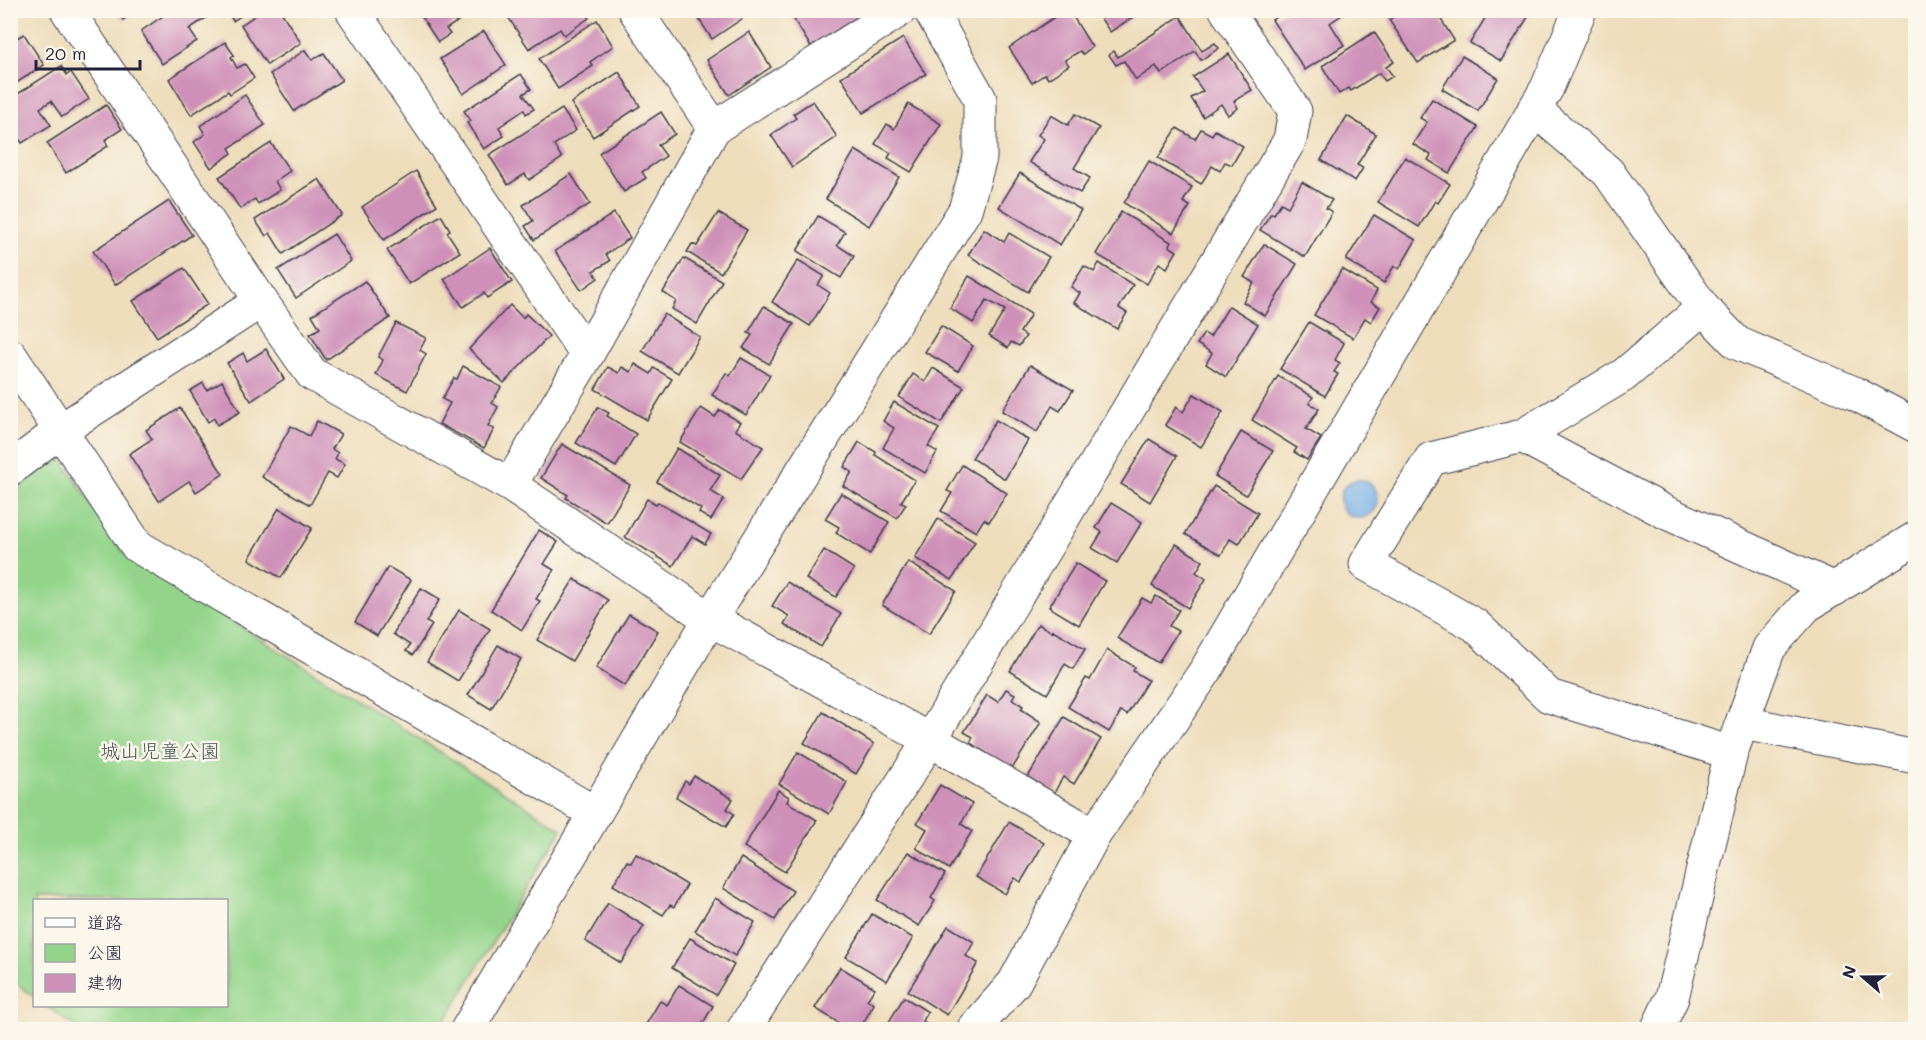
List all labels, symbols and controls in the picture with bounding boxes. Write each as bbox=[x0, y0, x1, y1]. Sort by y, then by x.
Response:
scale bar bbox=[36, 33, 140, 71]
text: 20 m bbox=[45, 41, 86, 65]
park label: 城山児童公園 bbox=[100, 737, 220, 763]
legend bbox=[33, 899, 228, 1007]
text: 道路 bbox=[87, 910, 123, 934]
text: 公園 bbox=[87, 940, 123, 964]
north arrow bbox=[1833, 947, 1893, 1007]
text: N bbox=[1836, 962, 1860, 981]
text: 建物 bbox=[87, 970, 123, 994]

